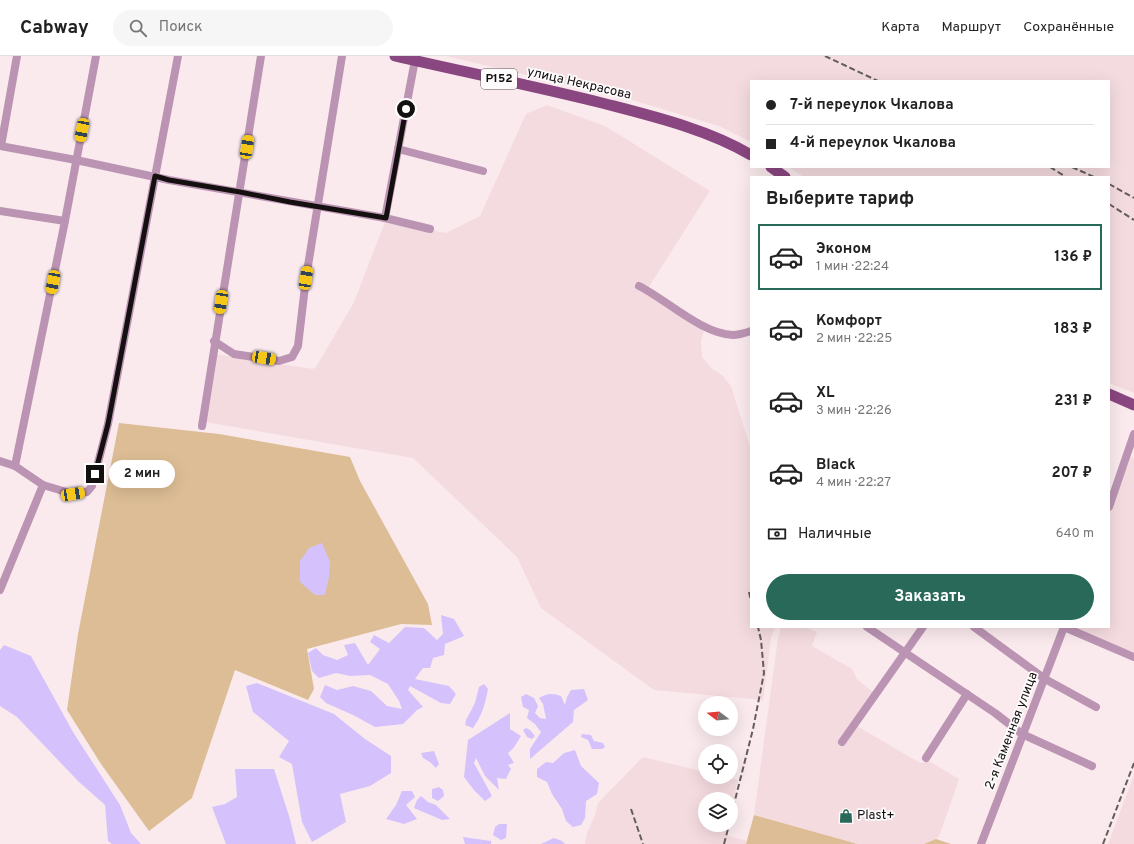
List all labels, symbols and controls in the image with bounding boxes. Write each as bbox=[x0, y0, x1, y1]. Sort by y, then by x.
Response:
search box bbox=[113, 10, 393, 46]
text: Cabway bbox=[20, 16, 89, 40]
icon: search bbox=[127, 17, 149, 39]
text: Поиск bbox=[159, 18, 203, 37]
text: Карта bbox=[881, 19, 920, 36]
text: Маршрут bbox=[942, 19, 1001, 36]
text: Сохранённые bbox=[1023, 19, 1114, 36]
street label: улица Некрасова bbox=[525, 64, 633, 104]
road number: Р152 bbox=[481, 69, 517, 89]
text: 7-й переулок Чкалова bbox=[790, 96, 954, 115]
route start bbox=[397, 100, 415, 118]
car bbox=[74, 117, 90, 143]
car bbox=[239, 134, 255, 160]
text: 4-й переулок Чкалова bbox=[790, 134, 956, 153]
text: Выберите тариф bbox=[766, 188, 914, 211]
icon: car bbox=[768, 239, 804, 275]
text: Эконом bbox=[816, 240, 871, 259]
text: 136 ₽ bbox=[1054, 248, 1092, 267]
text: 1 мин · 22:24 bbox=[816, 259, 889, 275]
car bbox=[298, 265, 314, 291]
car bbox=[45, 269, 61, 295]
car bbox=[213, 289, 229, 315]
icon: car bbox=[768, 311, 804, 347]
text: Комфорт bbox=[816, 312, 882, 331]
text: 183 ₽ bbox=[1054, 320, 1092, 339]
text: 2 мин · 22:25 bbox=[816, 331, 892, 347]
car bbox=[251, 350, 277, 366]
icon: car bbox=[768, 383, 804, 419]
text: XL bbox=[816, 384, 834, 403]
text: 231 ₽ bbox=[1054, 392, 1092, 411]
text: 3 мин · 22:26 bbox=[816, 403, 892, 419]
icon: car bbox=[768, 455, 804, 491]
text: Black bbox=[816, 456, 856, 475]
callout: 2 мин bbox=[109, 460, 175, 488]
text: 207 ₽ bbox=[1052, 464, 1092, 483]
route end bbox=[86, 465, 104, 483]
text: 2 мин bbox=[124, 466, 160, 482]
text: 4 мин · 22:27 bbox=[816, 475, 891, 491]
car bbox=[60, 486, 86, 502]
icon: cash bbox=[766, 523, 788, 545]
text: Наличные bbox=[798, 525, 872, 544]
text: 640 m bbox=[1056, 526, 1094, 542]
button: Заказать bbox=[766, 574, 1094, 620]
street label: 2-я Каменная улица bbox=[982, 670, 1042, 792]
north arrow bbox=[698, 696, 738, 736]
map controls bbox=[698, 696, 738, 832]
button: locate bbox=[698, 744, 738, 784]
button: layers bbox=[698, 792, 738, 832]
shop icon: Plast+ bbox=[838, 808, 854, 824]
place label: Plast+ bbox=[857, 808, 895, 824]

